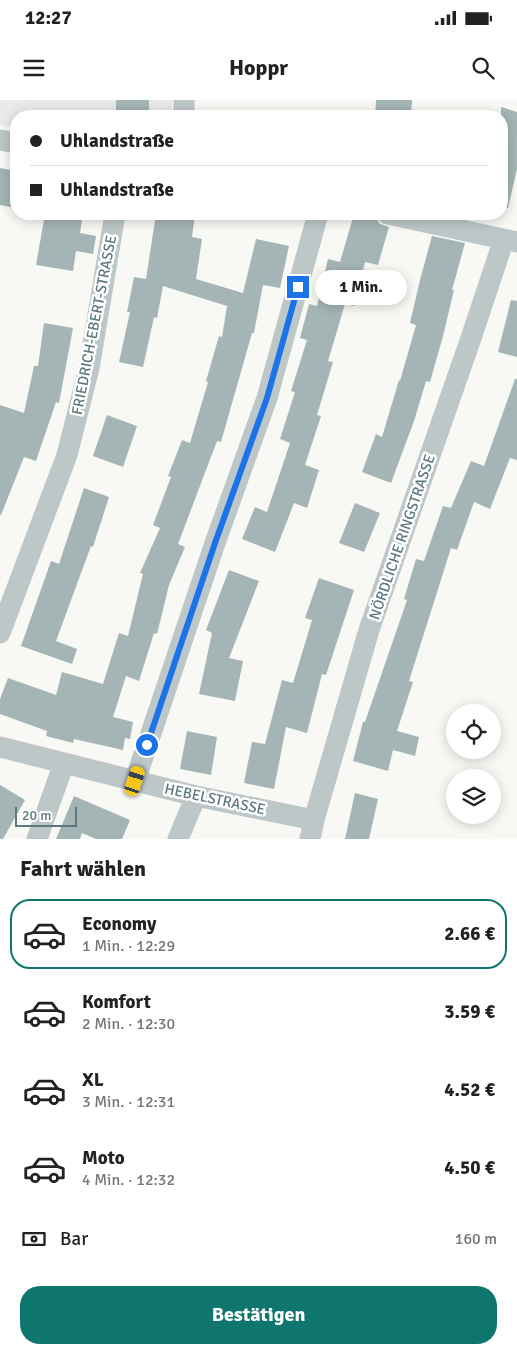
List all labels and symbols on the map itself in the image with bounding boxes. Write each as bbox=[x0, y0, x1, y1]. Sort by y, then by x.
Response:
street label: FRIEDRICH-EBERT-STRASSE bbox=[68, 234, 120, 416]
callout: 1 Min. bbox=[316, 270, 408, 304]
route end bbox=[287, 276, 309, 298]
street label: NÖRDLICHE RINGSTRASSE bbox=[365, 452, 439, 622]
route start bbox=[136, 734, 158, 756]
car bbox=[123, 764, 146, 798]
street label: HEBELSTRASSE bbox=[163, 780, 267, 818]
scale bar bbox=[15, 804, 78, 827]

